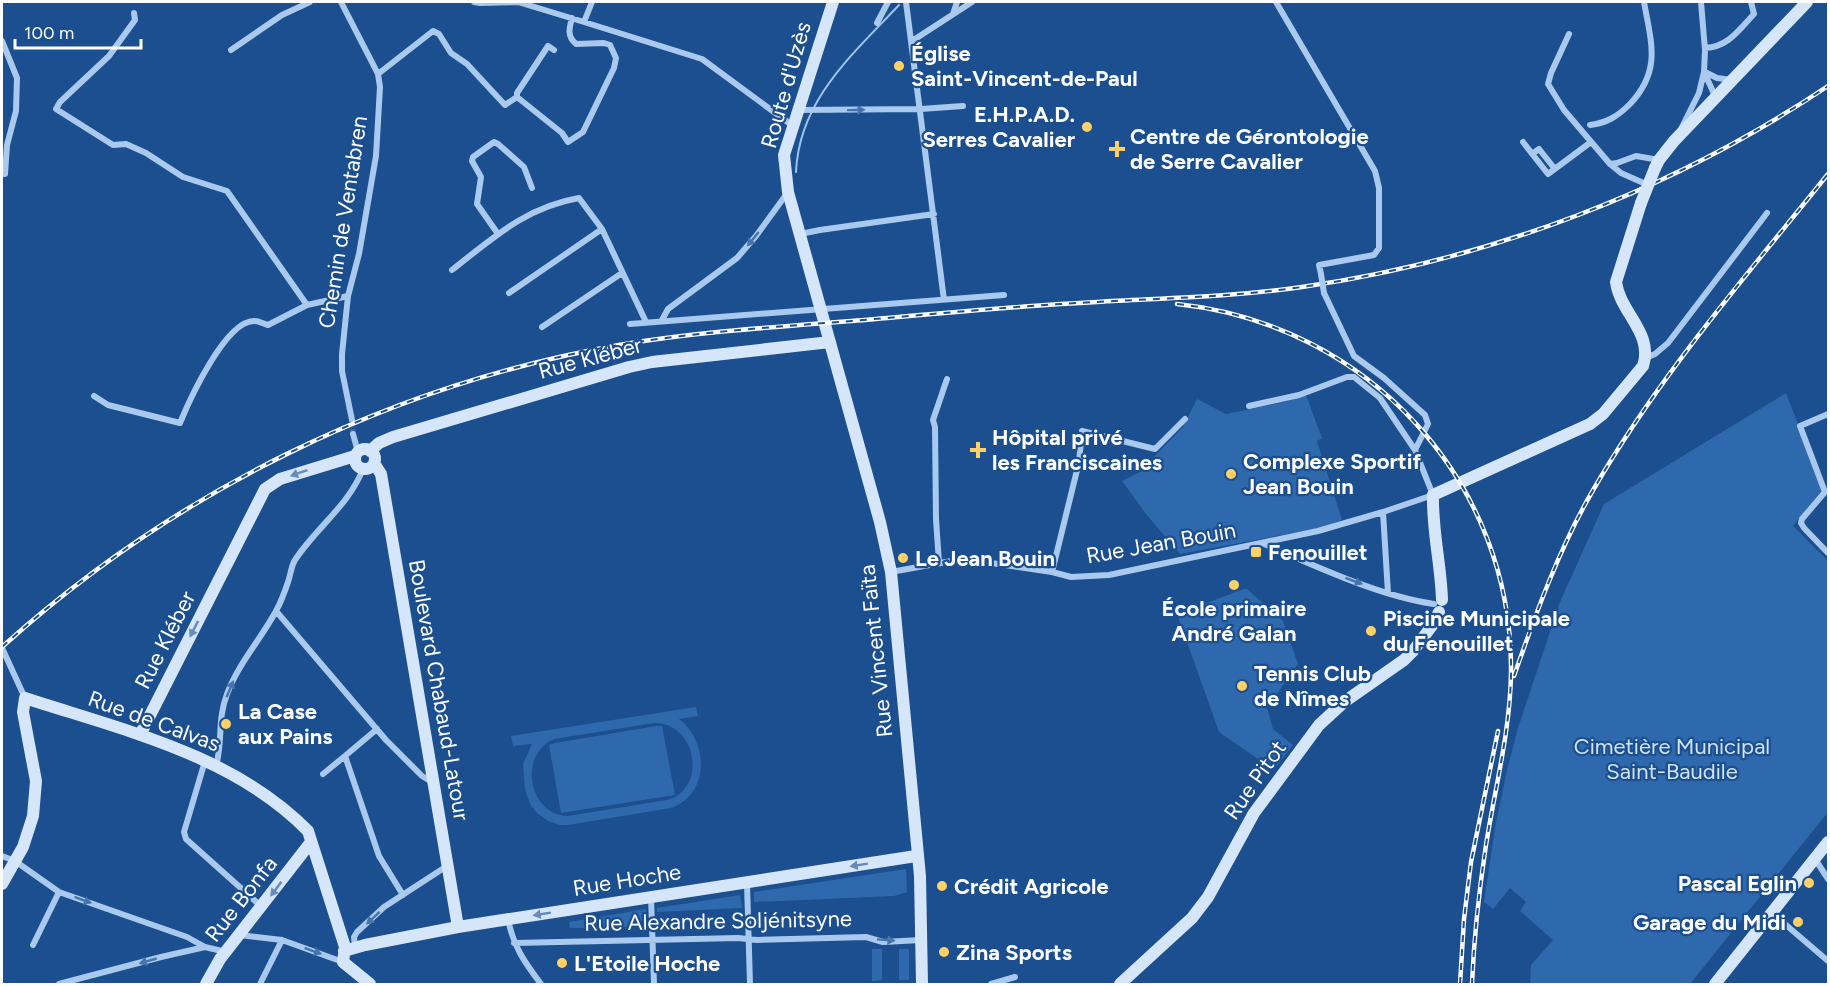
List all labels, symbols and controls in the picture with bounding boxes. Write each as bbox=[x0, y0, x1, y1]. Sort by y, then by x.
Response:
scale bar bbox=[15, 12, 141, 50]
street label: Route d'Uzès bbox=[755, 19, 817, 151]
text: 100 m bbox=[24, 22, 74, 44]
place label: Église Saint-Vincent-de-Paul bbox=[911, 40, 1138, 92]
marker: Église Saint-Vincent-de-Paul bbox=[892, 59, 906, 73]
place label: E.H.P.A.D. Serres Cavalier bbox=[922, 101, 1076, 153]
one-way arrow bbox=[847, 105, 866, 115]
street label: Chemin de Ventabren bbox=[313, 114, 373, 330]
marker: E.H.P.A.D. Serres Cavalier bbox=[1080, 120, 1094, 134]
place label: Centre de Gérontologie de Serre Cavalier bbox=[1130, 123, 1369, 175]
marker: Centre de Gérontologie de Serre Cavalier bbox=[1108, 140, 1126, 158]
one-way arrow bbox=[747, 231, 760, 247]
street label: Rue Kléber bbox=[535, 331, 645, 385]
place label: Hôpital privé les Franciscaines bbox=[992, 424, 1162, 476]
marker: Hôpital privé les Franciscaines bbox=[969, 441, 987, 459]
place label: Complexe Sportif Jean Bouin bbox=[1243, 448, 1421, 500]
marker: Complexe Sportif Jean Bouin bbox=[1224, 467, 1238, 481]
one-way arrow bbox=[290, 468, 308, 478]
street label: Rue Jean Bouin bbox=[1084, 517, 1238, 569]
place label: Fenouillet bbox=[1268, 539, 1368, 566]
place label: Le Jean Bouin bbox=[915, 545, 1055, 572]
marker: Fenouillet bbox=[1249, 545, 1263, 559]
marker: Le Jean Bouin bbox=[896, 551, 910, 565]
street label: Boulevard Chabaud-Latour bbox=[403, 557, 475, 823]
street label: Rue Vincent Faïta bbox=[853, 563, 899, 739]
one-way arrow bbox=[1345, 576, 1363, 586]
marker: École primaire André Galan bbox=[1227, 578, 1241, 592]
street label: Rue Kléber bbox=[129, 586, 201, 693]
place label: École primaire André Galan bbox=[1161, 595, 1307, 647]
place label: Piscine Municipale du Fenouillet bbox=[1383, 605, 1570, 657]
one-way arrow bbox=[190, 620, 199, 637]
marker: Piscine Municipale du Fenouillet bbox=[1364, 624, 1378, 638]
place label: Tennis Club de Nîmes bbox=[1254, 660, 1371, 712]
one-way arrow bbox=[225, 679, 235, 697]
marker: Tennis Club de Nîmes bbox=[1235, 679, 1249, 693]
street label: Rue de Calvas bbox=[84, 685, 224, 757]
place label: La Case aux Pains bbox=[238, 698, 333, 750]
marker: La Case aux Pains bbox=[219, 717, 233, 731]
park label: Cimetière Municipal Saint-Baudile bbox=[1574, 733, 1770, 785]
street label: Rue Pitot bbox=[1218, 735, 1292, 825]
street label: Rue Bonfa bbox=[199, 851, 283, 947]
street label: Rue Hoche bbox=[571, 858, 683, 902]
one-way arrow bbox=[849, 860, 868, 869]
place label: Pascal Eglin bbox=[1678, 870, 1797, 897]
place label: Crédit Agricole bbox=[954, 873, 1109, 900]
marker: Pascal Eglin bbox=[1802, 876, 1816, 890]
marker: Crédit Agricole bbox=[935, 879, 949, 893]
one-way arrow bbox=[271, 881, 283, 896]
one-way arrow bbox=[74, 896, 92, 906]
street label: Rue Alexandre Soljénitsyne bbox=[584, 905, 852, 937]
place label: Garage du Midi bbox=[1633, 909, 1786, 936]
one-way arrow bbox=[532, 910, 551, 919]
one-way arrow bbox=[366, 911, 381, 924]
marker: Garage du Midi bbox=[1791, 915, 1805, 929]
one-way arrow bbox=[877, 936, 896, 945]
place label: Zina Sports bbox=[956, 939, 1072, 966]
marker: Zina Sports bbox=[937, 945, 951, 959]
one-way arrow bbox=[304, 947, 322, 957]
place label: L'Etoile Hoche bbox=[574, 950, 720, 977]
one-way arrow bbox=[139, 956, 157, 966]
marker: L'Etoile Hoche bbox=[555, 956, 569, 970]

